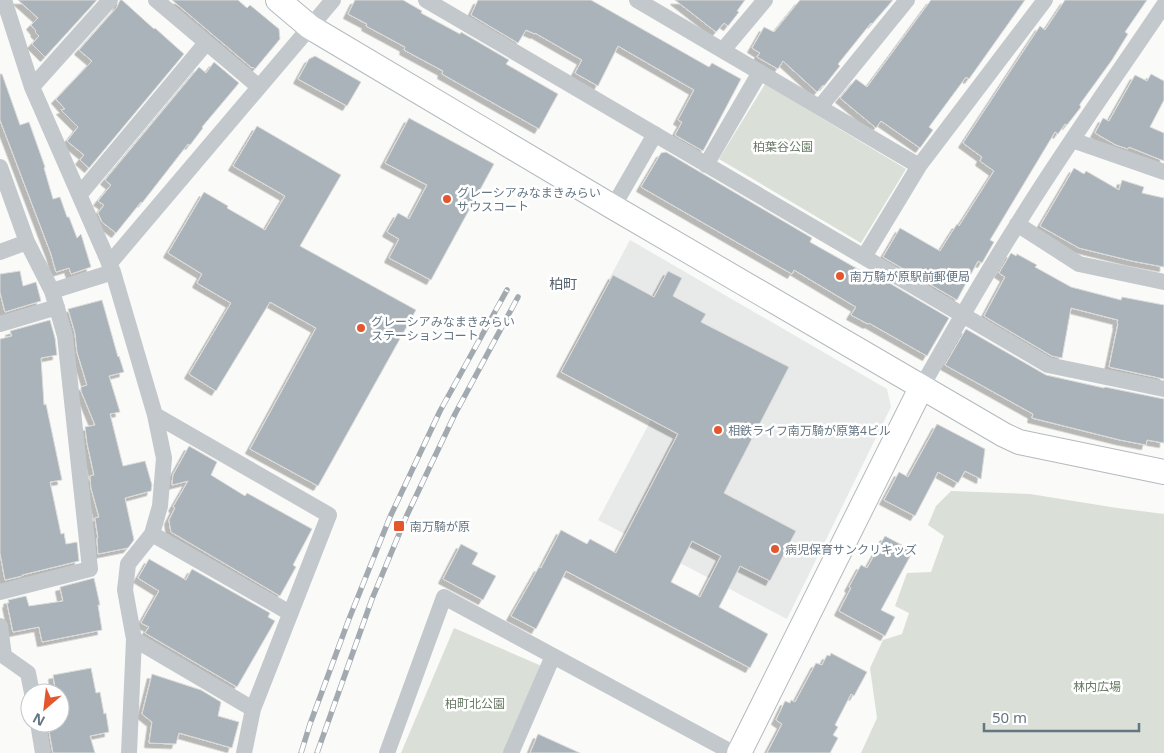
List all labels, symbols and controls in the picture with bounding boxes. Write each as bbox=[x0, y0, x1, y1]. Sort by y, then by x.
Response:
park label: 柏葉谷公園 bbox=[753, 138, 813, 155]
place label: グレーシアみなまきみらい サウスコート bbox=[457, 184, 601, 215]
marker: グレーシアみなまきみらい サウスコート bbox=[441, 193, 453, 205]
place label: 南万騎が原駅前郵便局 bbox=[850, 268, 970, 285]
marker: 南万騎が原駅前郵便局 bbox=[834, 270, 846, 282]
district label: 柏町 bbox=[549, 274, 577, 293]
place label: グレーシアみなまきみらい ステーションコート bbox=[371, 313, 515, 344]
marker: グレーシアみなまきみらい ステーションコート bbox=[355, 322, 367, 334]
place label: 相鉄ライフ南万騎が原第4ビル bbox=[728, 422, 891, 439]
marker: 相鉄ライフ南万騎が原第4ビル bbox=[712, 424, 724, 436]
place label: 南万騎が原 bbox=[410, 518, 470, 535]
marker: 南万騎が原 bbox=[392, 519, 406, 533]
place label: 病児保育サンクリキッズ bbox=[785, 541, 917, 558]
marker: 病児保育サンクリキッズ bbox=[769, 543, 781, 555]
park label: 林内広場 bbox=[1073, 678, 1121, 695]
north arrow bbox=[20, 683, 70, 733]
park label: 柏町北公園 bbox=[445, 695, 505, 712]
scale bar bbox=[984, 700, 1139, 732]
text: 50 m bbox=[992, 707, 1027, 727]
text: N bbox=[29, 709, 48, 731]

